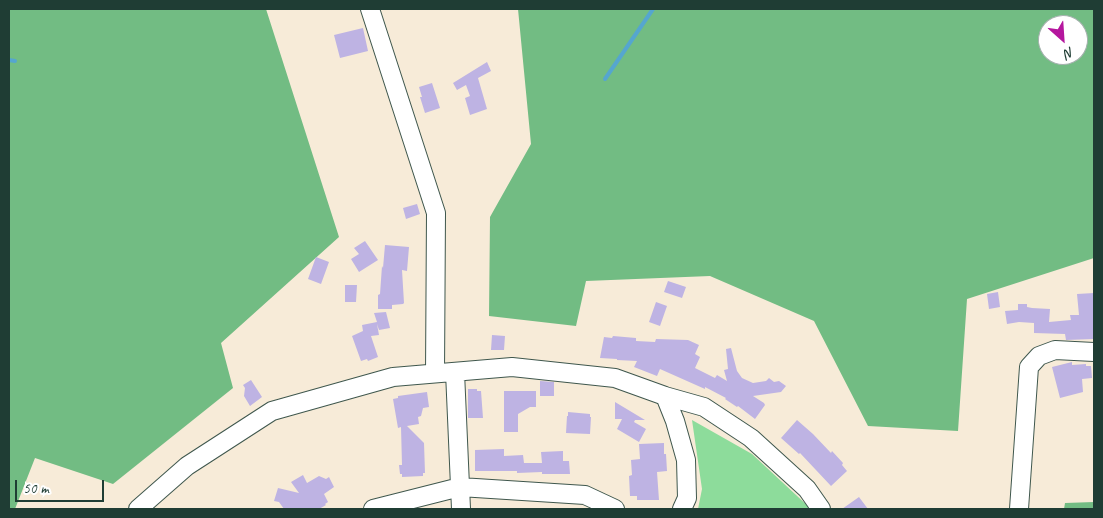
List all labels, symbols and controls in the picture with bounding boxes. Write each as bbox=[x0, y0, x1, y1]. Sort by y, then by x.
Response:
north arrow bbox=[1038, 15, 1088, 65]
text: N bbox=[1062, 43, 1077, 63]
scale bar bbox=[18, 470, 106, 502]
text: 50 m bbox=[23, 479, 49, 498]

